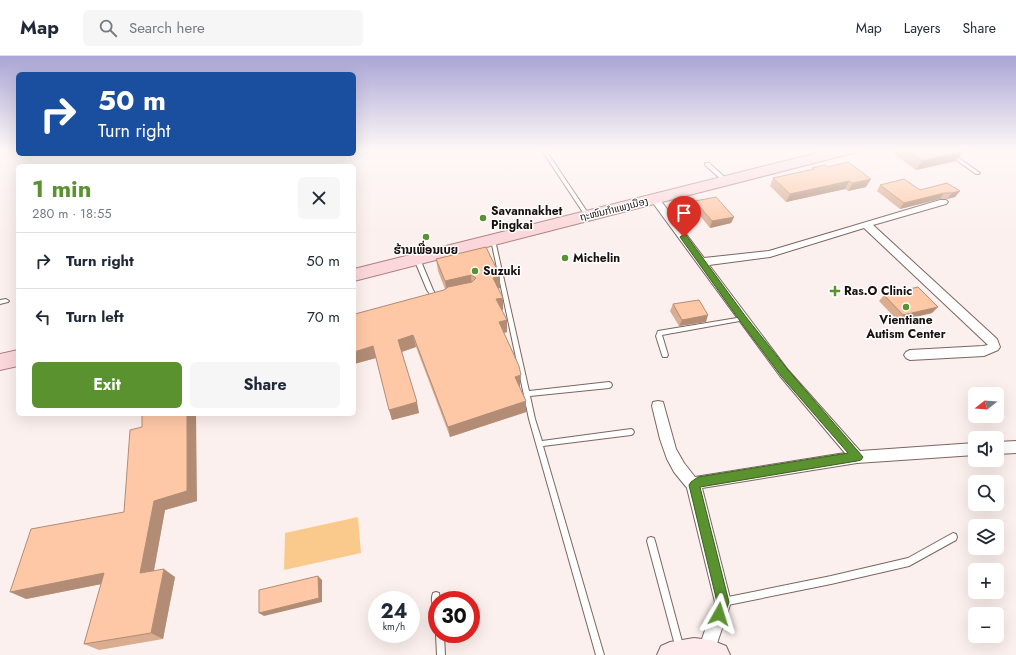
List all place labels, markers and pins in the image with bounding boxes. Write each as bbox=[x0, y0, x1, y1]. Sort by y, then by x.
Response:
pin bbox=[667, 196, 701, 237]
place label: Savannakhet Pingkai bbox=[491, 202, 563, 234]
marker: Savannakhet Pingkai bbox=[478, 213, 488, 223]
marker: ຮ້ານເພື່ອນເບຍ bbox=[421, 232, 431, 242]
place label: ຮ້ານເພື່ອນເບຍ bbox=[394, 240, 458, 259]
place label: Michelin bbox=[573, 249, 620, 267]
marker: Michelin bbox=[560, 253, 570, 263]
place label: Suzuki bbox=[483, 262, 521, 280]
marker: Suzuki bbox=[470, 266, 480, 276]
place label: Ras.O Clinic bbox=[844, 282, 912, 300]
marker: Ras.O Clinic bbox=[829, 285, 841, 297]
marker: Vientiane Autism Center bbox=[901, 302, 911, 312]
place label: Vientiane Autism Center bbox=[865, 311, 946, 343]

